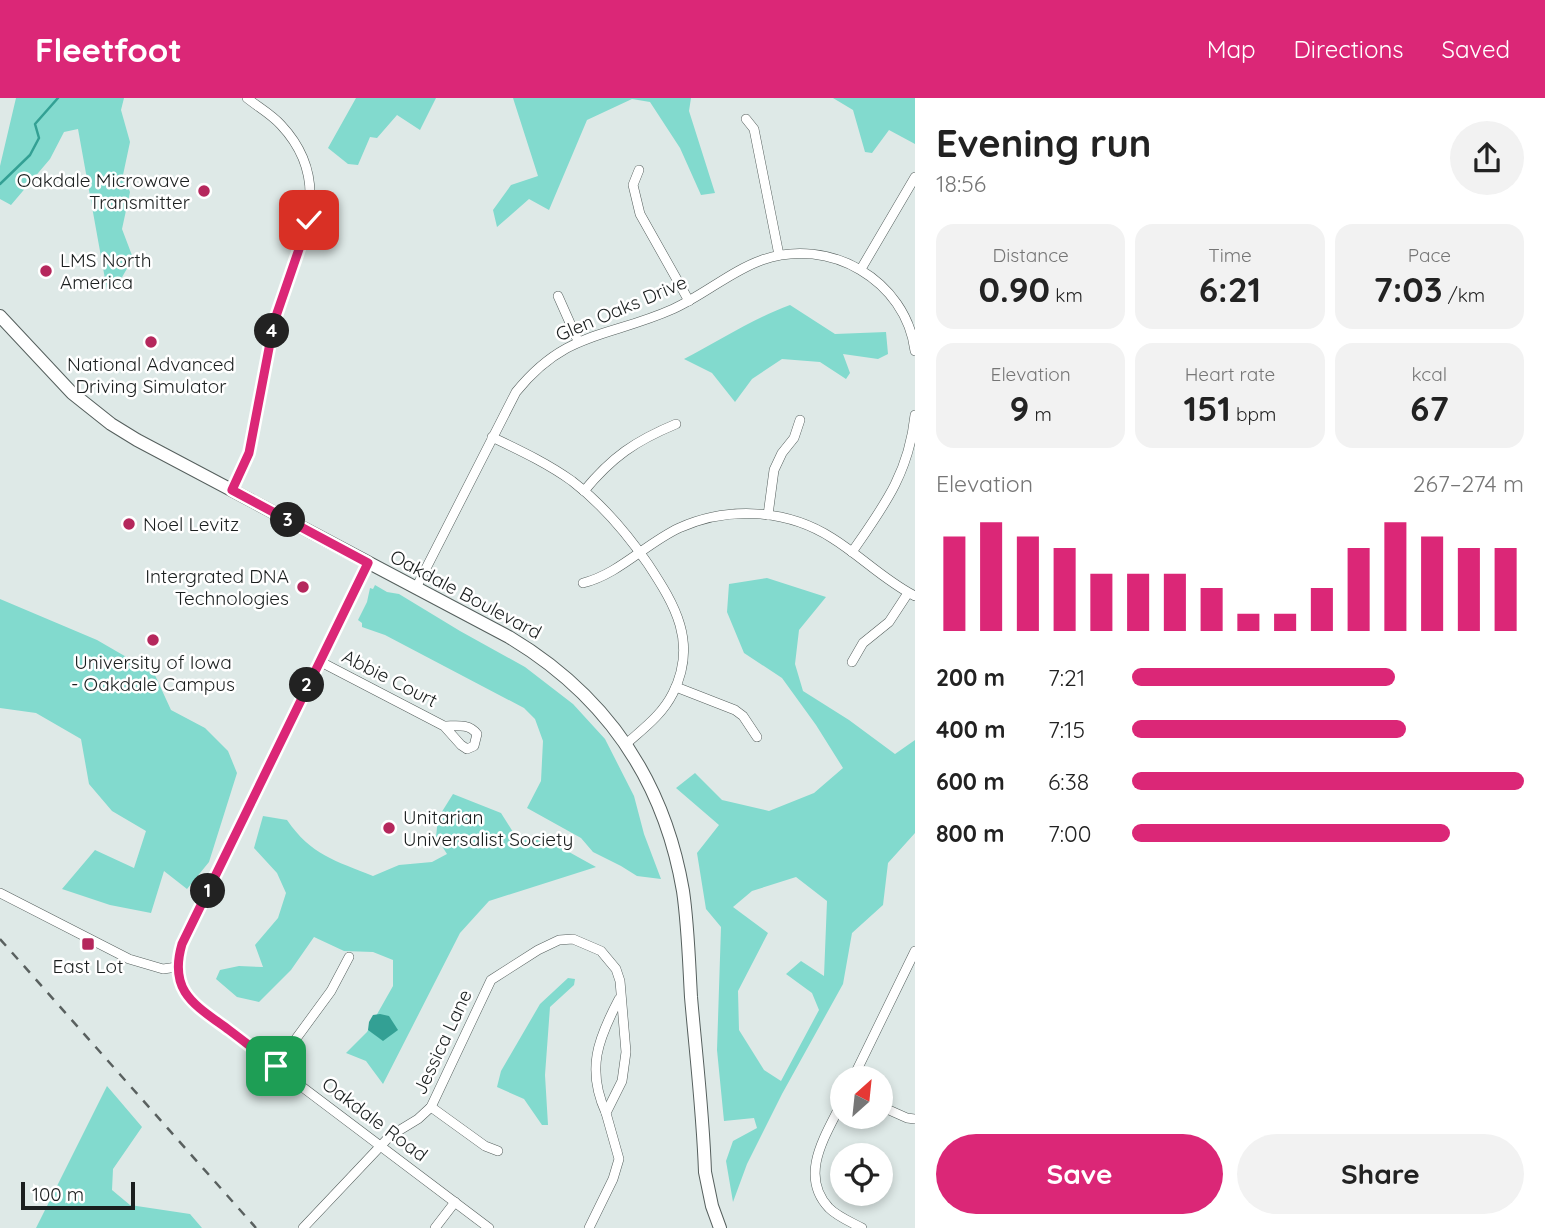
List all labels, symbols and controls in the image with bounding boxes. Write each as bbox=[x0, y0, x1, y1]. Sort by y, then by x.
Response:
text: Fleetfoot bbox=[35, 29, 182, 70]
text: Map bbox=[1207, 34, 1256, 64]
text: Directions bbox=[1294, 34, 1404, 64]
text: Saved bbox=[1442, 34, 1510, 64]
text: Evening run bbox=[936, 119, 1151, 167]
button: share bbox=[1450, 121, 1524, 195]
place label: Oakdale Microwave Transmitter bbox=[17, 168, 191, 214]
text: 18:56 bbox=[936, 169, 986, 198]
marker: Oakdale Microwave Transmitter bbox=[196, 183, 212, 199]
pin bbox=[279, 190, 339, 250]
icon: check bbox=[290, 201, 328, 239]
text: Distance bbox=[993, 243, 1069, 267]
text: Time bbox=[1208, 243, 1252, 267]
text: Pace bbox=[1408, 243, 1451, 267]
place label: LMS North America bbox=[60, 248, 152, 294]
marker: LMS North America bbox=[38, 263, 54, 279]
text: 0.90 bbox=[979, 267, 1050, 311]
text: 6:21 bbox=[1199, 267, 1261, 311]
text: 7:03 bbox=[1373, 267, 1443, 311]
street label: Glen Oaks Drive bbox=[552, 270, 690, 346]
text: km bbox=[1050, 283, 1083, 307]
text: /km bbox=[1443, 283, 1485, 307]
pin: 4 bbox=[254, 314, 290, 348]
text: 4 bbox=[266, 318, 277, 342]
marker: National Advanced Driving Simulator bbox=[143, 334, 159, 350]
place label: National Advanced Driving Simulator bbox=[67, 352, 235, 398]
text: Elevation bbox=[991, 362, 1071, 386]
text: Heart rate bbox=[1185, 362, 1275, 386]
text: kcal bbox=[1412, 362, 1447, 386]
text: 9 bbox=[1009, 386, 1029, 430]
text: 151 bbox=[1184, 386, 1231, 430]
text: 67 bbox=[1410, 386, 1449, 430]
text: m bbox=[1029, 402, 1052, 426]
text: bpm bbox=[1231, 402, 1276, 426]
text: Elevation bbox=[936, 469, 1033, 498]
text: 267–274 m bbox=[1413, 469, 1524, 498]
pin: 3 bbox=[270, 502, 306, 538]
text: 3 bbox=[282, 507, 293, 531]
place label: Noel Levitz bbox=[143, 512, 239, 536]
marker: Noel Levitz bbox=[121, 516, 137, 532]
street label: Oakdale Boulevard bbox=[386, 544, 546, 644]
place label: Intergrated DNA Technologies bbox=[145, 564, 289, 610]
marker: Intergrated DNA Technologies bbox=[295, 579, 311, 595]
marker: University of Iowa - Oakdale Campus bbox=[145, 632, 161, 648]
street label: Abbie Court bbox=[338, 644, 442, 712]
place label: University of Iowa - Oakdale Campus bbox=[71, 650, 235, 696]
text: 200 m bbox=[936, 663, 1005, 692]
text: 7:21 bbox=[1048, 663, 1085, 692]
pin: 2 bbox=[290, 668, 324, 702]
text: 2 bbox=[301, 672, 312, 696]
text: 400 m bbox=[936, 715, 1005, 744]
text: 7:15 bbox=[1048, 715, 1085, 744]
text: 600 m bbox=[936, 767, 1005, 796]
text: 6:38 bbox=[1048, 767, 1089, 796]
place label: Unitarian Universalist Society bbox=[403, 805, 573, 851]
text: 800 m bbox=[936, 819, 1005, 848]
text: 7:00 bbox=[1048, 819, 1091, 848]
marker: Unitarian Universalist Society bbox=[381, 820, 397, 836]
pin: 1 bbox=[190, 874, 226, 908]
text: 1 bbox=[204, 878, 211, 902]
marker: East Lot bbox=[80, 936, 96, 952]
place label: East Lot bbox=[53, 954, 123, 978]
street label: Jessica Lane bbox=[407, 986, 477, 1098]
pin bbox=[246, 1036, 306, 1096]
icon: arrive bbox=[257, 1047, 295, 1085]
north arrow bbox=[830, 1066, 892, 1129]
map controls bbox=[830, 1066, 893, 1206]
street label: Oakdale Road bbox=[317, 1071, 433, 1167]
button: Save bbox=[936, 1134, 1223, 1214]
button: Share bbox=[1237, 1134, 1524, 1214]
button: locate bbox=[830, 1143, 893, 1206]
scale bar bbox=[21, 1179, 135, 1211]
text: 100 m bbox=[32, 1182, 84, 1206]

